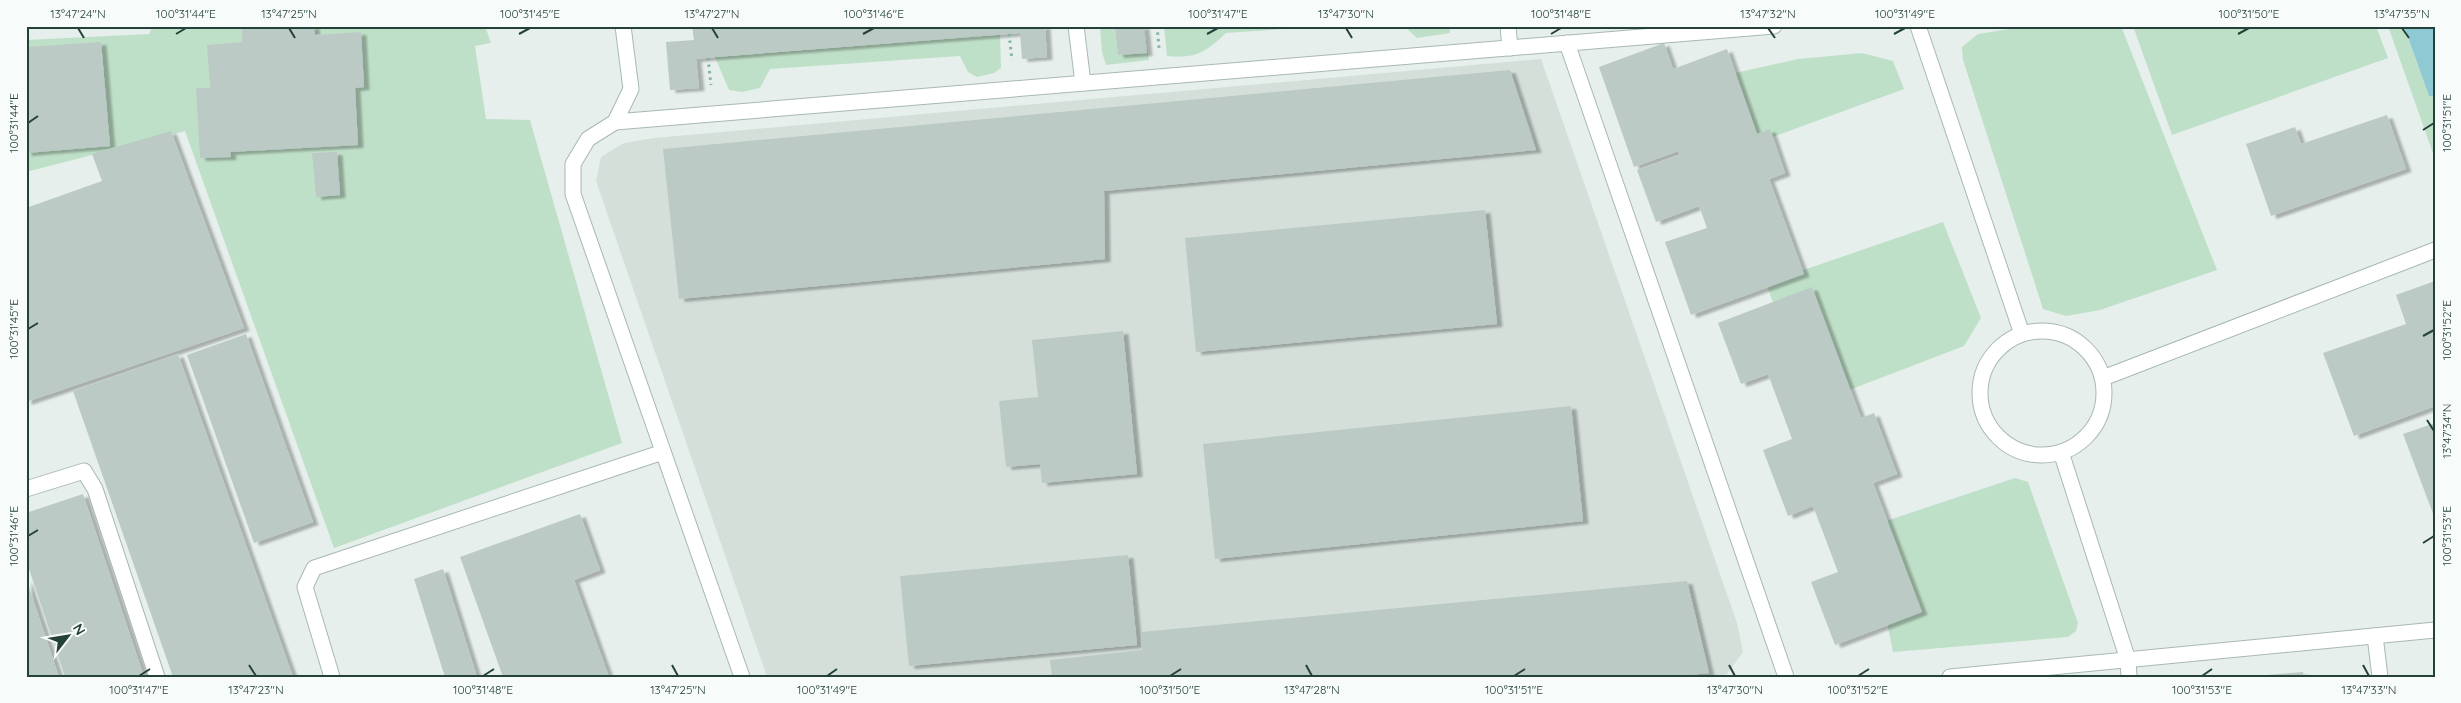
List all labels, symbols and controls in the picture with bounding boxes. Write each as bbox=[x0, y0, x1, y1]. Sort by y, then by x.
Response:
text: 13°47'24"N bbox=[50, 6, 106, 21]
text: 100°31'44"E bbox=[156, 6, 216, 21]
text: 13°47'25"N bbox=[261, 6, 317, 21]
text: 100°31'45"E bbox=[500, 6, 560, 21]
text: 13°47'27"N bbox=[684, 6, 740, 21]
text: 100°31'46"E bbox=[844, 6, 904, 21]
text: 100°31'47"E bbox=[1188, 6, 1248, 21]
text: 13°47'30"N bbox=[1318, 6, 1374, 21]
text: 100°31'48"E bbox=[1531, 6, 1591, 21]
text: 13°47'32"N bbox=[1740, 6, 1796, 21]
text: 100°31'49"E bbox=[1875, 6, 1935, 21]
text: 100°31'50"E bbox=[2219, 6, 2280, 21]
text: 13°47'35"N bbox=[2374, 6, 2430, 21]
text: 100°31'44"E bbox=[6, 93, 21, 153]
text: 100°31'51"E bbox=[2439, 94, 2454, 152]
text: 100°31'45"E bbox=[6, 299, 21, 359]
text: 100°31'52"E bbox=[2439, 300, 2454, 360]
text: 13°47'34"N bbox=[2439, 403, 2454, 459]
text: 100°31'46"E bbox=[6, 506, 21, 566]
text: 100°31'53"E bbox=[2439, 506, 2454, 566]
north arrow bbox=[42, 610, 92, 660]
text: N bbox=[69, 620, 90, 638]
text: 100°31'47"E bbox=[109, 682, 169, 697]
text: 13°47'23"N bbox=[228, 682, 284, 697]
text: 100°31'48"E bbox=[453, 682, 513, 697]
text: 13°47'25"N bbox=[650, 682, 706, 697]
text: 100°31'49"E bbox=[797, 682, 857, 697]
text: 100°31'50"E bbox=[1140, 682, 1201, 697]
text: 13°47'28"N bbox=[1284, 682, 1340, 697]
text: 100°31'51"E bbox=[1485, 682, 1543, 697]
text: 13°47'30"N bbox=[1707, 682, 1763, 697]
text: 100°31'52"E bbox=[1828, 682, 1888, 697]
text: 100°31'53"E bbox=[2172, 682, 2232, 697]
text: 13°47'33"N bbox=[2341, 682, 2397, 697]

